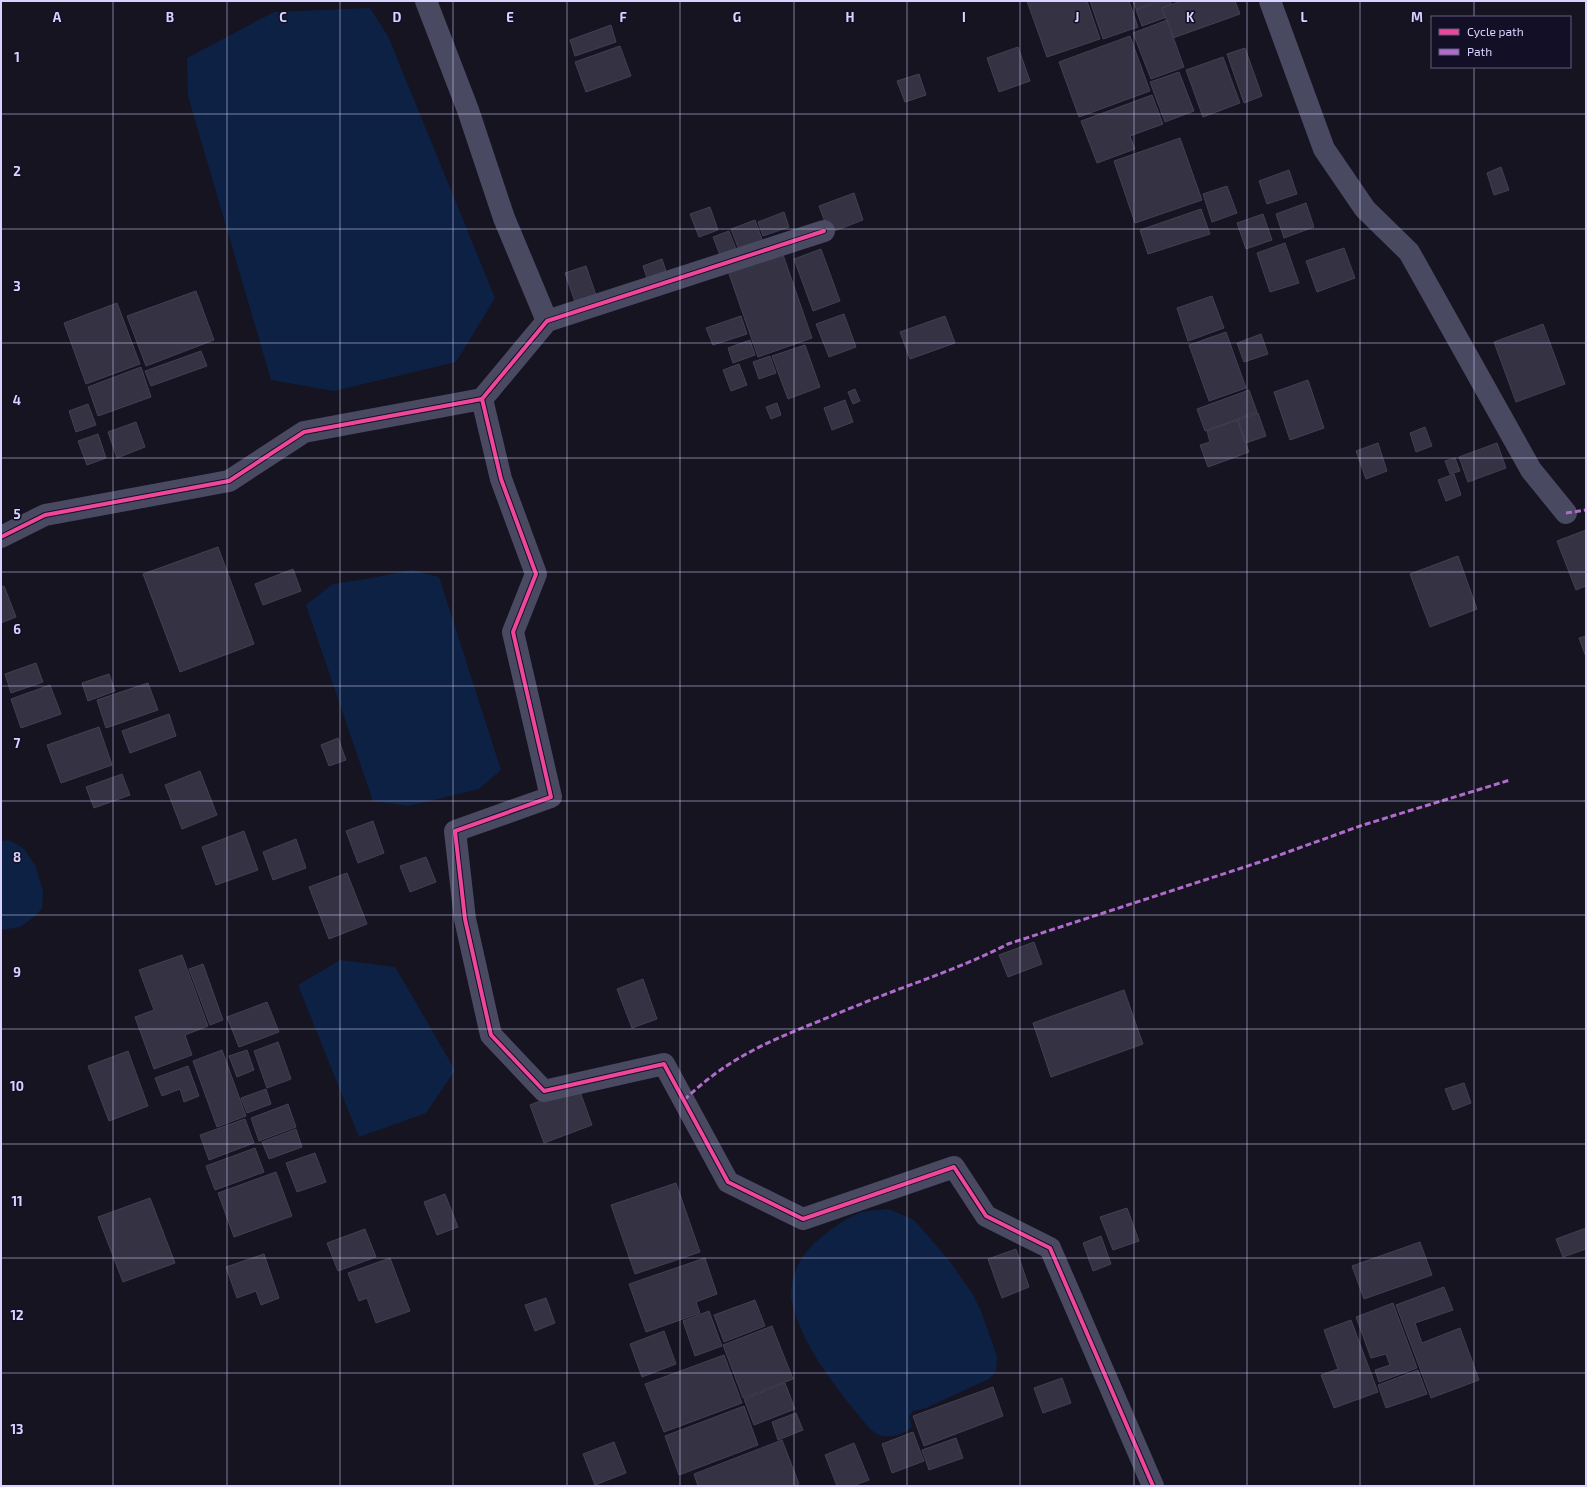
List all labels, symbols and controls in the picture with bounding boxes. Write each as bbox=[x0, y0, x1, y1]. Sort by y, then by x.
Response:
text: A bbox=[53, 9, 62, 25]
text: B bbox=[166, 9, 174, 25]
text: C bbox=[279, 9, 287, 25]
text: D bbox=[393, 9, 402, 25]
text: E bbox=[506, 9, 514, 25]
text: F bbox=[619, 9, 627, 25]
text: G bbox=[733, 9, 741, 25]
text: H bbox=[846, 9, 855, 25]
text: I bbox=[962, 9, 966, 25]
text: J bbox=[1075, 9, 1079, 25]
text: K bbox=[1186, 9, 1195, 25]
text: L bbox=[1301, 9, 1308, 25]
text: M bbox=[1411, 9, 1423, 25]
legend bbox=[1431, 16, 1571, 68]
text: Cycle path bbox=[1467, 24, 1524, 38]
text: Path bbox=[1467, 44, 1492, 58]
text: 1 bbox=[14, 49, 20, 65]
text: 2 bbox=[13, 163, 21, 179]
text: 3 bbox=[13, 278, 21, 294]
text: 4 bbox=[13, 392, 21, 408]
text: 5 bbox=[13, 506, 21, 522]
text: 6 bbox=[13, 621, 21, 637]
text: 7 bbox=[14, 735, 21, 751]
text: 8 bbox=[13, 849, 21, 865]
text: 9 bbox=[13, 964, 21, 980]
text: 10 bbox=[10, 1078, 24, 1094]
text: 11 bbox=[11, 1193, 23, 1209]
text: 12 bbox=[10, 1307, 24, 1323]
text: 13 bbox=[11, 1421, 24, 1437]

